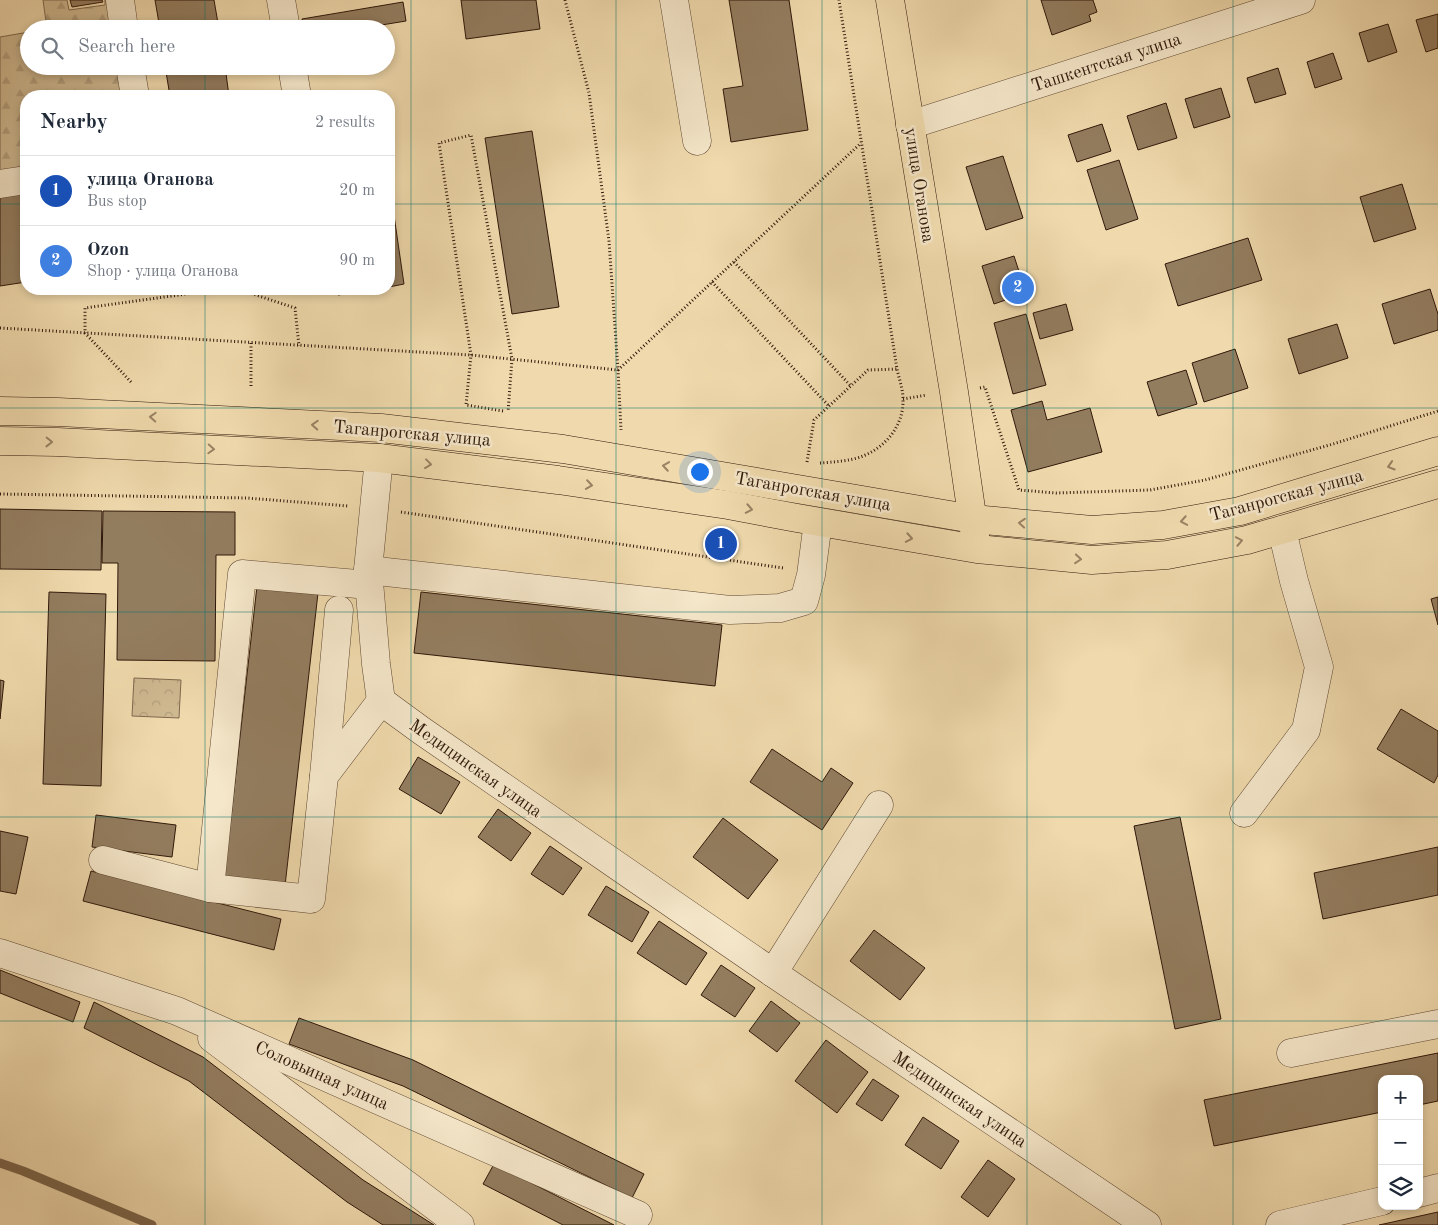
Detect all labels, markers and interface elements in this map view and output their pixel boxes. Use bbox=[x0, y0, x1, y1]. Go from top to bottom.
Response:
search box bbox=[20, 20, 395, 75]
street label: Ташкентская улица bbox=[1029, 30, 1184, 96]
icon: search bbox=[38, 34, 66, 62]
text: Search here bbox=[78, 38, 175, 57]
text: Nearby bbox=[40, 112, 108, 133]
text: 2 results bbox=[315, 115, 375, 131]
street label: улица Оганова bbox=[901, 126, 937, 244]
text: улица Оганова bbox=[87, 171, 214, 190]
text: 1 bbox=[51, 183, 61, 199]
text: 20 m bbox=[339, 183, 375, 199]
text: Bus stop bbox=[87, 194, 147, 210]
text: Ozon bbox=[87, 241, 129, 260]
text: 2 bbox=[51, 253, 61, 269]
text: 90 m bbox=[339, 253, 375, 269]
text: Shop · улица Оганова bbox=[87, 264, 239, 280]
pin: 2 bbox=[1002, 269, 1034, 307]
one-way arrow bbox=[149, 411, 157, 422]
street label: Таганрогская улица bbox=[332, 418, 492, 450]
one-way arrow bbox=[311, 419, 319, 430]
one-way arrow bbox=[45, 437, 53, 447]
one-way arrow bbox=[207, 444, 215, 455]
one-way arrow bbox=[424, 458, 432, 469]
your location bbox=[687, 459, 713, 485]
one-way arrow bbox=[1388, 460, 1396, 470]
one-way arrow bbox=[662, 462, 671, 472]
street label: Таганрогская улица bbox=[1208, 467, 1365, 525]
street label: Таганрогская улица bbox=[733, 469, 892, 515]
one-way arrow bbox=[584, 479, 593, 489]
one-way arrow bbox=[745, 503, 754, 514]
one-way arrow bbox=[1180, 516, 1188, 526]
one-way arrow bbox=[1018, 518, 1026, 529]
pin: 1 bbox=[705, 525, 737, 563]
one-way arrow bbox=[905, 532, 914, 542]
one-way arrow bbox=[1235, 537, 1244, 547]
one-way arrow bbox=[1074, 553, 1082, 564]
street label: Медицинская улица bbox=[406, 716, 545, 821]
street label: Соловьиная улица bbox=[252, 1038, 391, 1113]
street label: Медицинская улица bbox=[889, 1048, 1030, 1151]
map controls bbox=[1378, 1075, 1423, 1210]
button: + bbox=[1378, 1075, 1423, 1120]
button: − bbox=[1378, 1120, 1423, 1165]
button: layers bbox=[1378, 1165, 1423, 1210]

